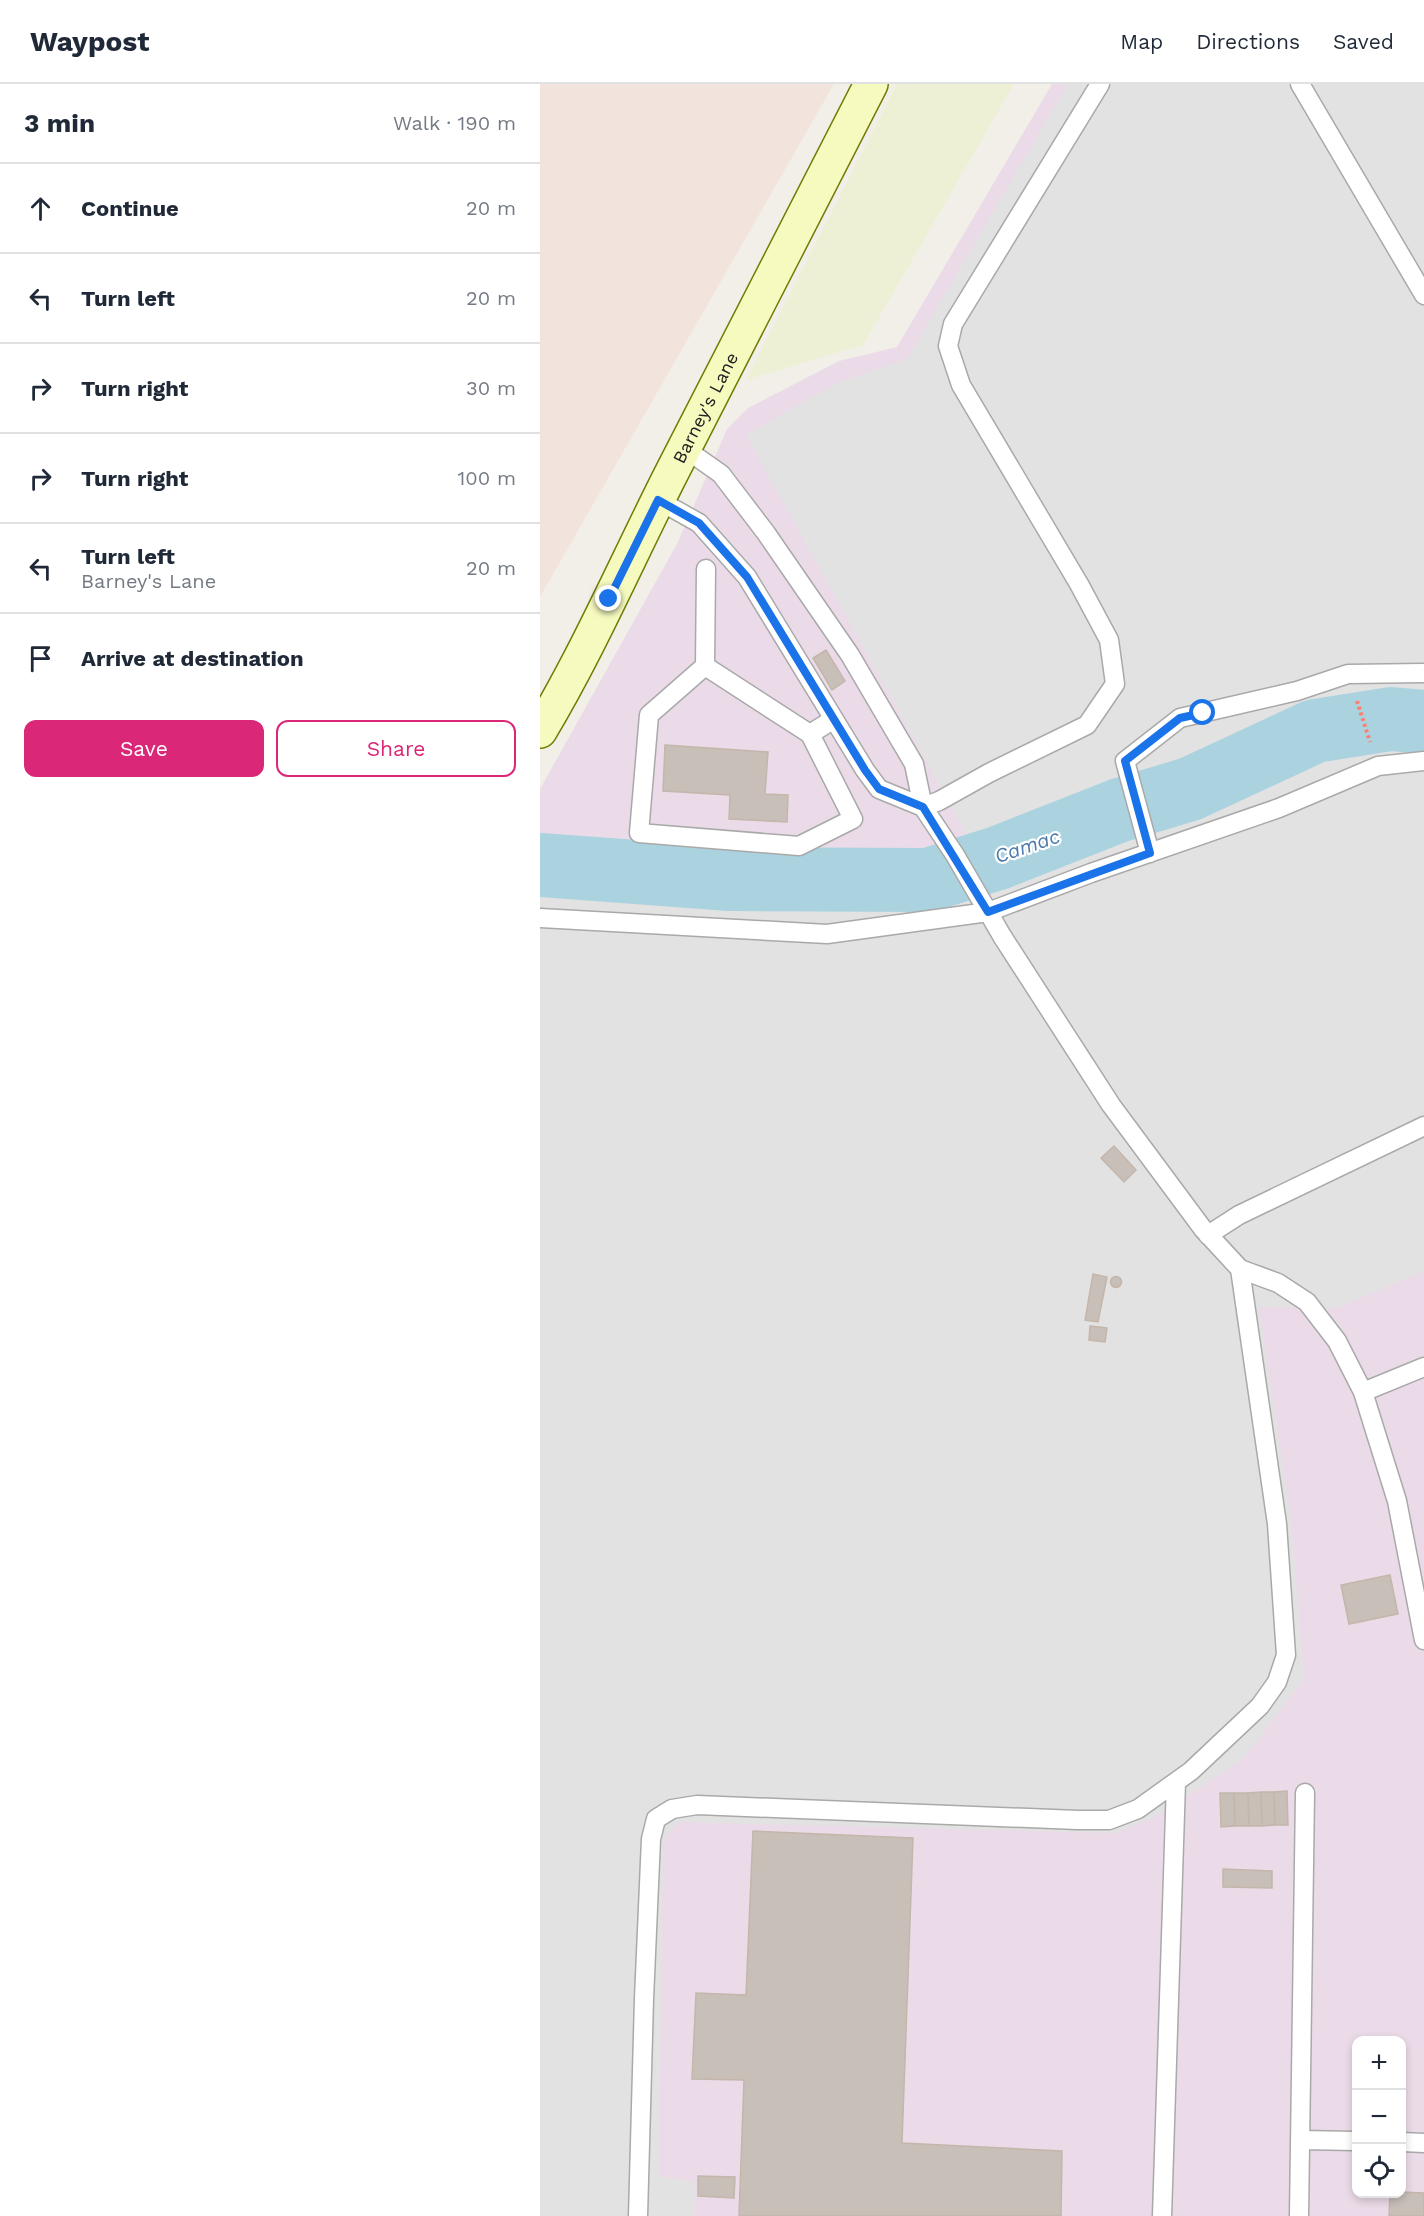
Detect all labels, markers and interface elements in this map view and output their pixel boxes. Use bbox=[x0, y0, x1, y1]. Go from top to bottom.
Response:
text: Waypost bbox=[30, 25, 149, 58]
text: Map bbox=[1120, 29, 1163, 54]
text: Directions bbox=[1196, 29, 1300, 54]
text: Saved bbox=[1333, 29, 1394, 54]
text: 3 min bbox=[24, 108, 95, 138]
text: Walk · 190 m bbox=[393, 111, 516, 135]
icon: ahead bbox=[24, 192, 57, 225]
text: Continue bbox=[81, 196, 179, 221]
text: 20 m bbox=[466, 196, 516, 220]
icon: left bbox=[24, 282, 57, 315]
text: Turn left bbox=[81, 286, 175, 311]
text: 20 m bbox=[466, 286, 516, 310]
street label: Barney's Lane bbox=[668, 349, 742, 467]
icon: right bbox=[24, 372, 57, 405]
text: Turn right bbox=[81, 376, 188, 401]
text: 30 m bbox=[466, 376, 516, 400]
icon: right bbox=[24, 462, 57, 495]
text: Turn right bbox=[81, 466, 188, 491]
text: 100 m bbox=[457, 466, 516, 490]
text: Turn left bbox=[81, 544, 175, 569]
icon: left bbox=[24, 552, 57, 585]
text: 20 m bbox=[466, 556, 516, 580]
text: Barney's Lane bbox=[81, 569, 216, 593]
route end bbox=[595, 585, 621, 611]
icon: arrive bbox=[24, 642, 57, 675]
text: Arrive at destination bbox=[81, 646, 304, 671]
route start bbox=[1189, 699, 1215, 725]
button: Save bbox=[24, 720, 264, 777]
button: Share bbox=[276, 720, 516, 777]
water label: Camac bbox=[991, 824, 1063, 868]
map controls bbox=[1352, 2036, 1406, 2198]
button: + bbox=[1352, 2036, 1406, 2090]
button: − bbox=[1352, 2090, 1406, 2144]
button: locate bbox=[1352, 2144, 1406, 2198]

